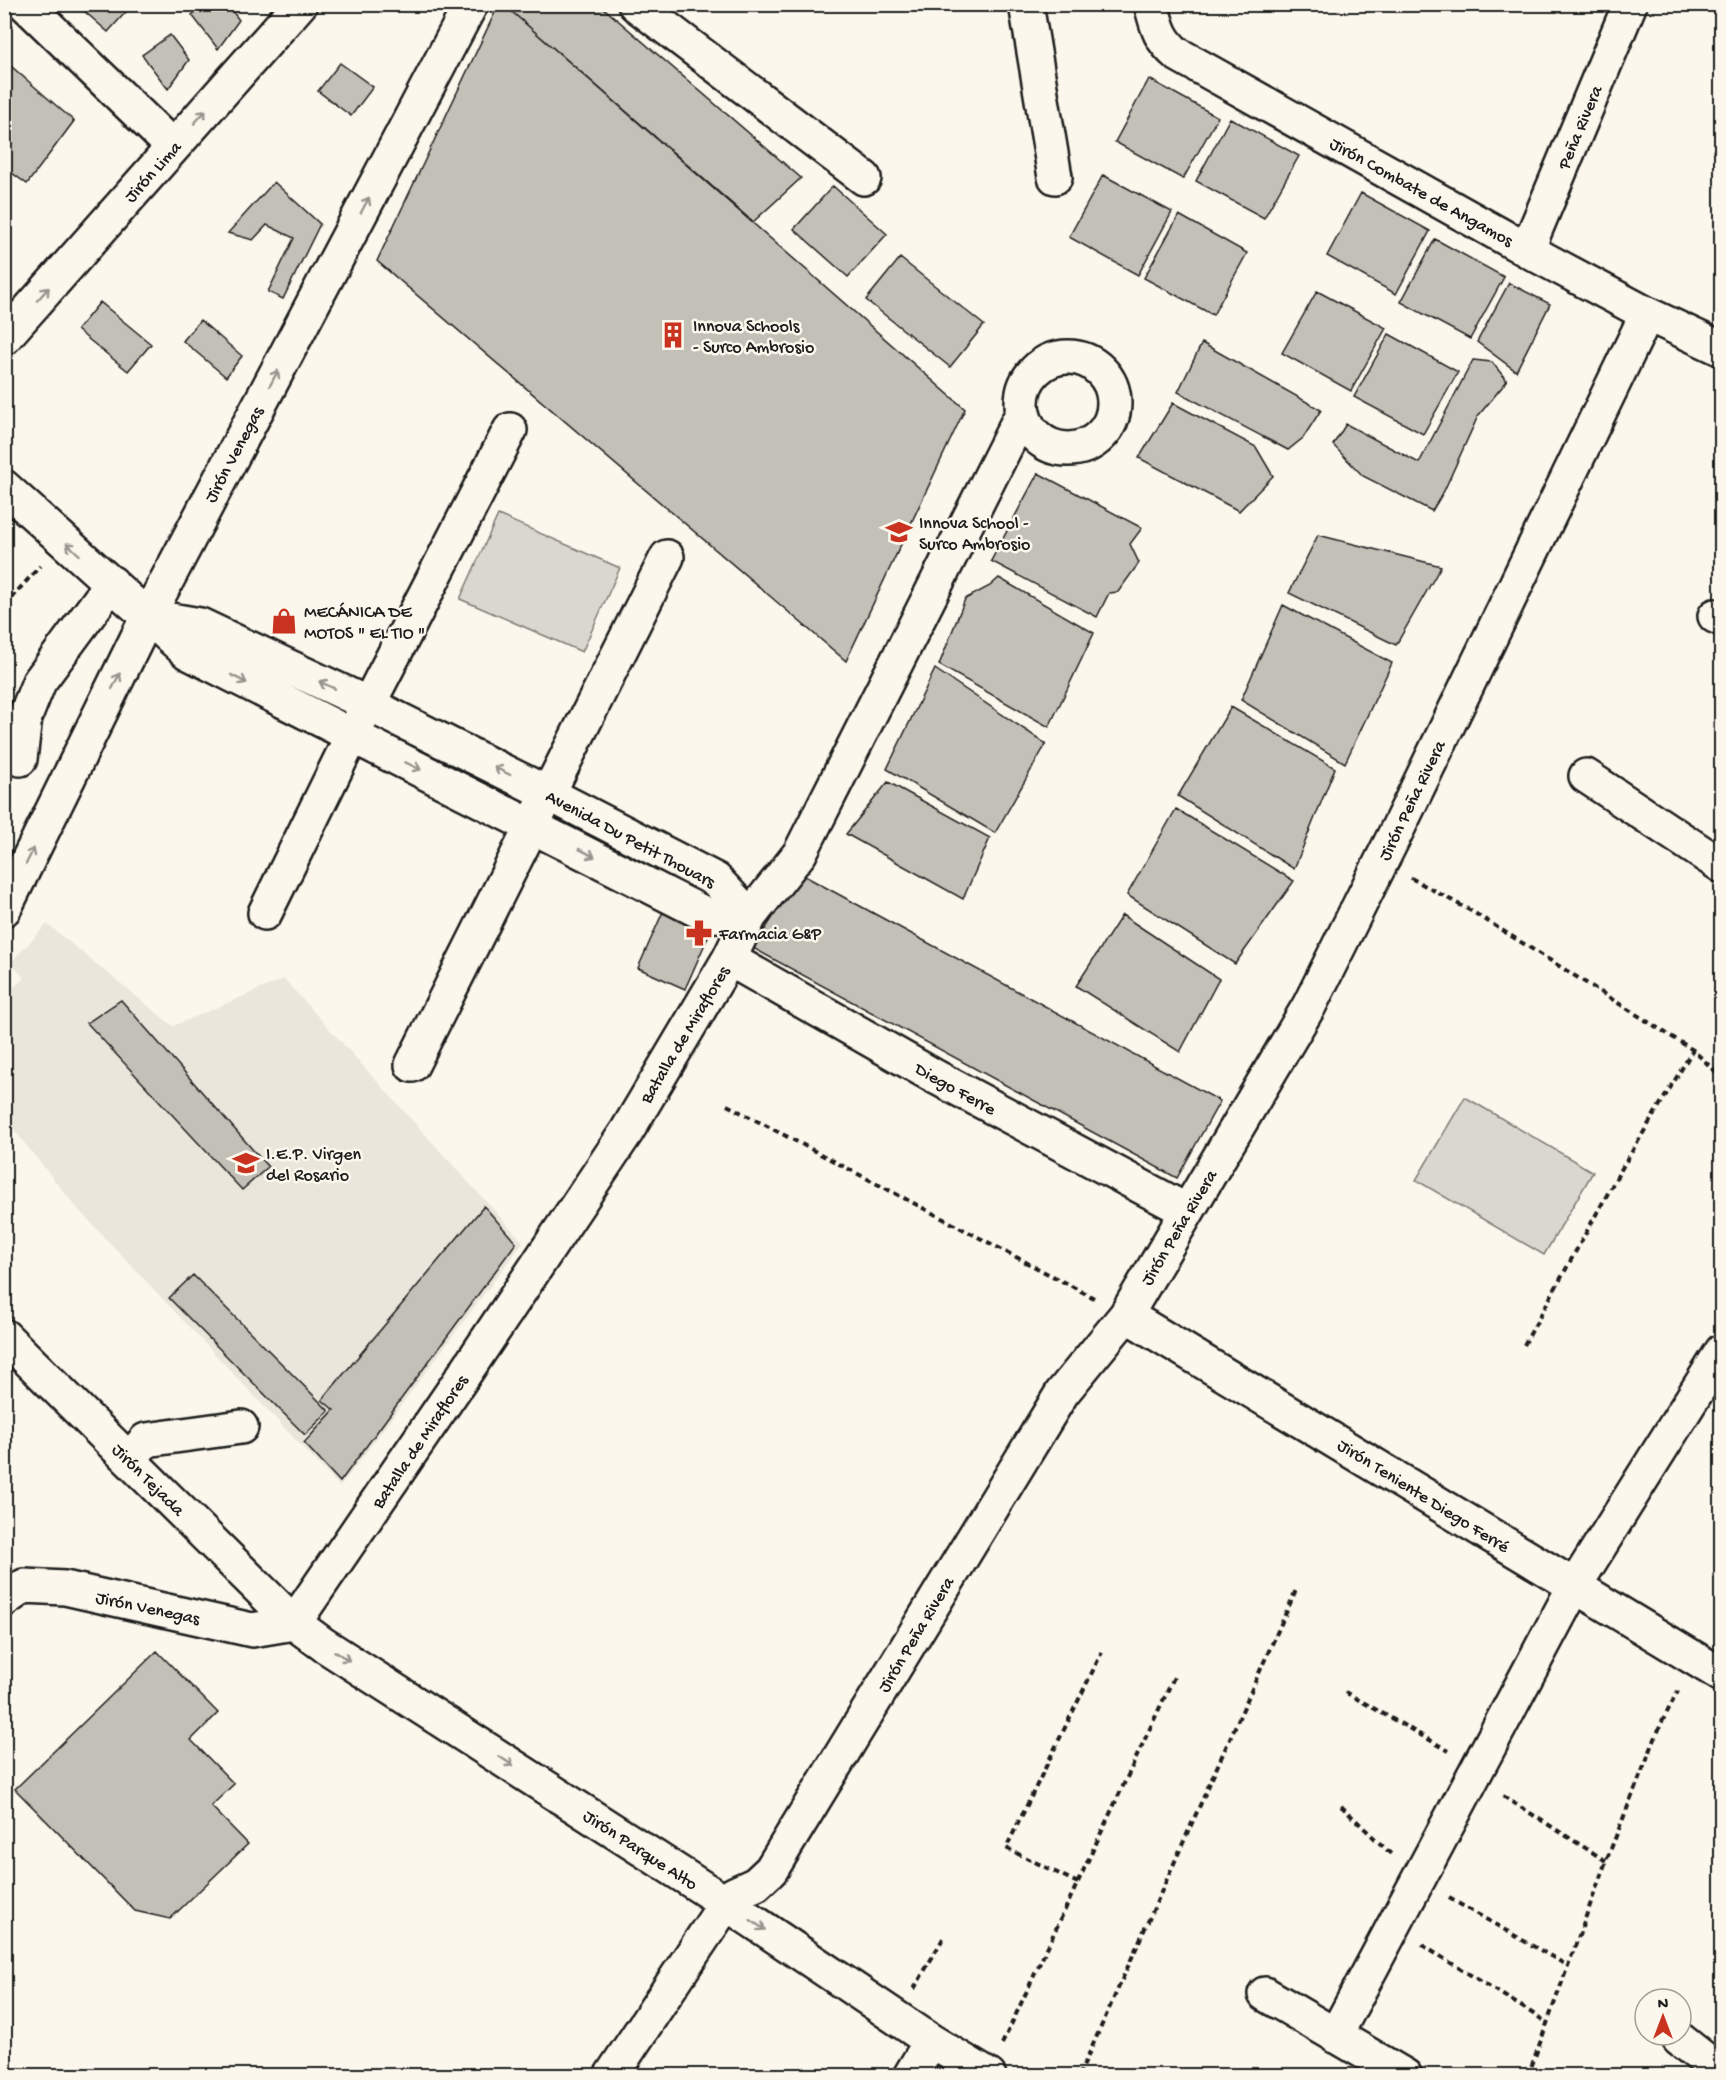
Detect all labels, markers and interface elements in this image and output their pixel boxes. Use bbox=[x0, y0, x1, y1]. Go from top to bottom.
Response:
street label: Peña Rivera bbox=[1554, 82, 1609, 174]
one-way arrow bbox=[193, 109, 207, 124]
street label: Jirón Combate de Angamos bbox=[1325, 134, 1517, 253]
street label: Jirón Lima bbox=[121, 137, 188, 208]
one-way arrow bbox=[360, 197, 371, 215]
one-way arrow bbox=[36, 287, 50, 302]
place label: Innova Schools - Surco Ambrosio bbox=[693, 317, 814, 359]
building icon: Innova Schools - Surco Ambrosio bbox=[658, 320, 688, 350]
one-way arrow bbox=[268, 370, 280, 387]
street label: Jirón Venegas bbox=[201, 402, 270, 507]
place label: Innova School - Surco Ambrosio bbox=[919, 514, 1030, 556]
school or university icon: Innova School - Surco Ambrosio bbox=[884, 517, 914, 547]
one-way arrow bbox=[66, 542, 81, 556]
place label: MECÁNICA DE MOTOS " EL TIO " bbox=[304, 602, 425, 645]
shop icon: MECÁNICA DE MOTOS " EL TIO " bbox=[269, 606, 299, 636]
one-way arrow bbox=[111, 673, 122, 691]
one-way arrow bbox=[229, 673, 247, 685]
one-way arrow bbox=[319, 678, 337, 690]
street label: Jirón Peña Rivera bbox=[1375, 737, 1452, 865]
one-way arrow bbox=[404, 760, 421, 772]
one-way arrow bbox=[494, 764, 512, 776]
street label: Avenida Du Petit Thouars bbox=[541, 787, 719, 894]
one-way arrow bbox=[25, 848, 37, 866]
one-way arrow bbox=[578, 848, 596, 860]
pharmacy icon: Farmacia G&P bbox=[684, 918, 714, 948]
place label: Farmacia G&P bbox=[718, 925, 822, 946]
street label: Batalla de Miraflores bbox=[636, 962, 736, 1109]
street label: Diego Ferre bbox=[910, 1059, 1000, 1121]
place label: I.E.P. Virgen del Rosario bbox=[266, 1145, 362, 1187]
school or university icon: I.E.P. Virgen del Rosario bbox=[231, 1148, 261, 1178]
street label: Jirón Peña Rivera bbox=[1137, 1166, 1223, 1290]
street label: Batalla de Miraflores bbox=[368, 1370, 474, 1514]
street label: Jirón Teniente Diego Ferré bbox=[1333, 1436, 1513, 1559]
street label: Jirón Tejada bbox=[107, 1440, 189, 1522]
street label: Jirón Peña Rivera bbox=[874, 1573, 960, 1697]
street label: Jirón Venegas bbox=[93, 1588, 203, 1631]
one-way arrow bbox=[333, 1651, 350, 1663]
one-way arrow bbox=[497, 1756, 514, 1768]
street label: Jirón Parque Alto bbox=[578, 1806, 701, 1896]
one-way arrow bbox=[749, 1919, 765, 1931]
north arrow bbox=[1633, 1987, 1693, 2047]
text: N bbox=[1658, 1996, 1669, 2015]

